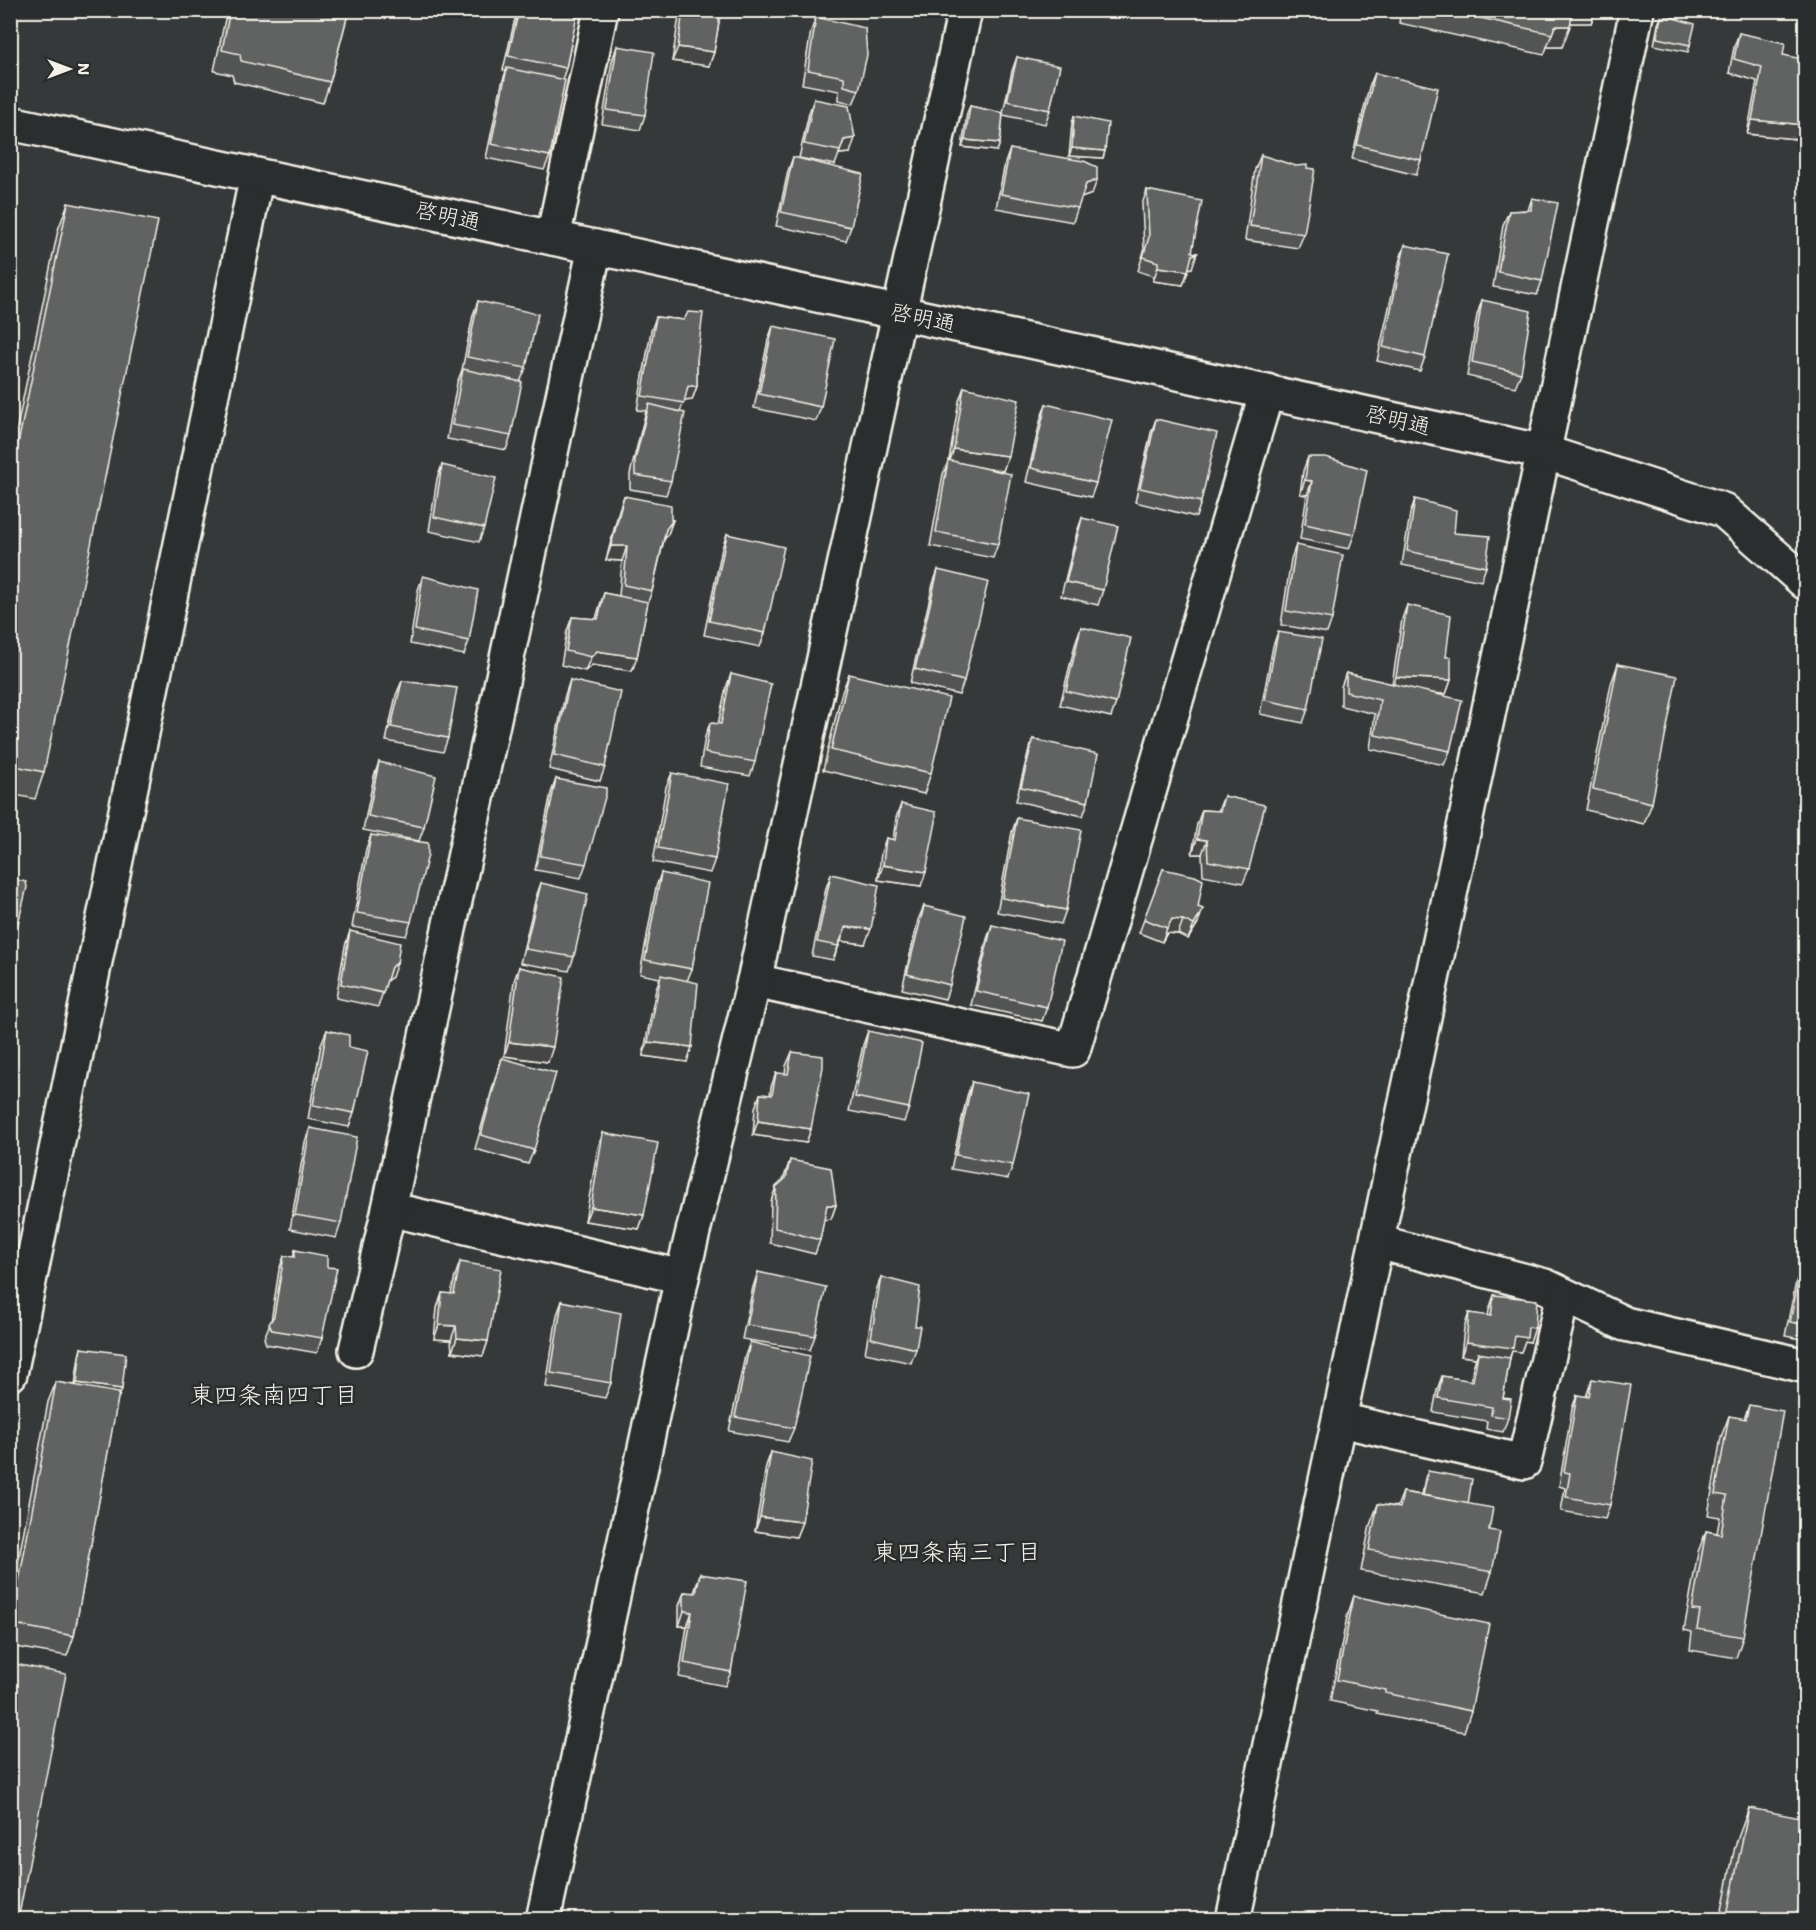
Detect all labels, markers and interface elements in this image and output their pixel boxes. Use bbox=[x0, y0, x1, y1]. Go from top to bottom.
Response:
north arrow bbox=[39, 39, 99, 99]
text: N bbox=[73, 63, 94, 75]
street label: 啓明通 bbox=[413, 195, 483, 237]
street label: 啓明通 bbox=[888, 297, 958, 339]
street label: 啓明通 bbox=[1363, 398, 1433, 442]
district label: 東四条南四丁目 bbox=[190, 1379, 358, 1411]
district label: 東四条南三丁目 bbox=[873, 1536, 1041, 1568]

